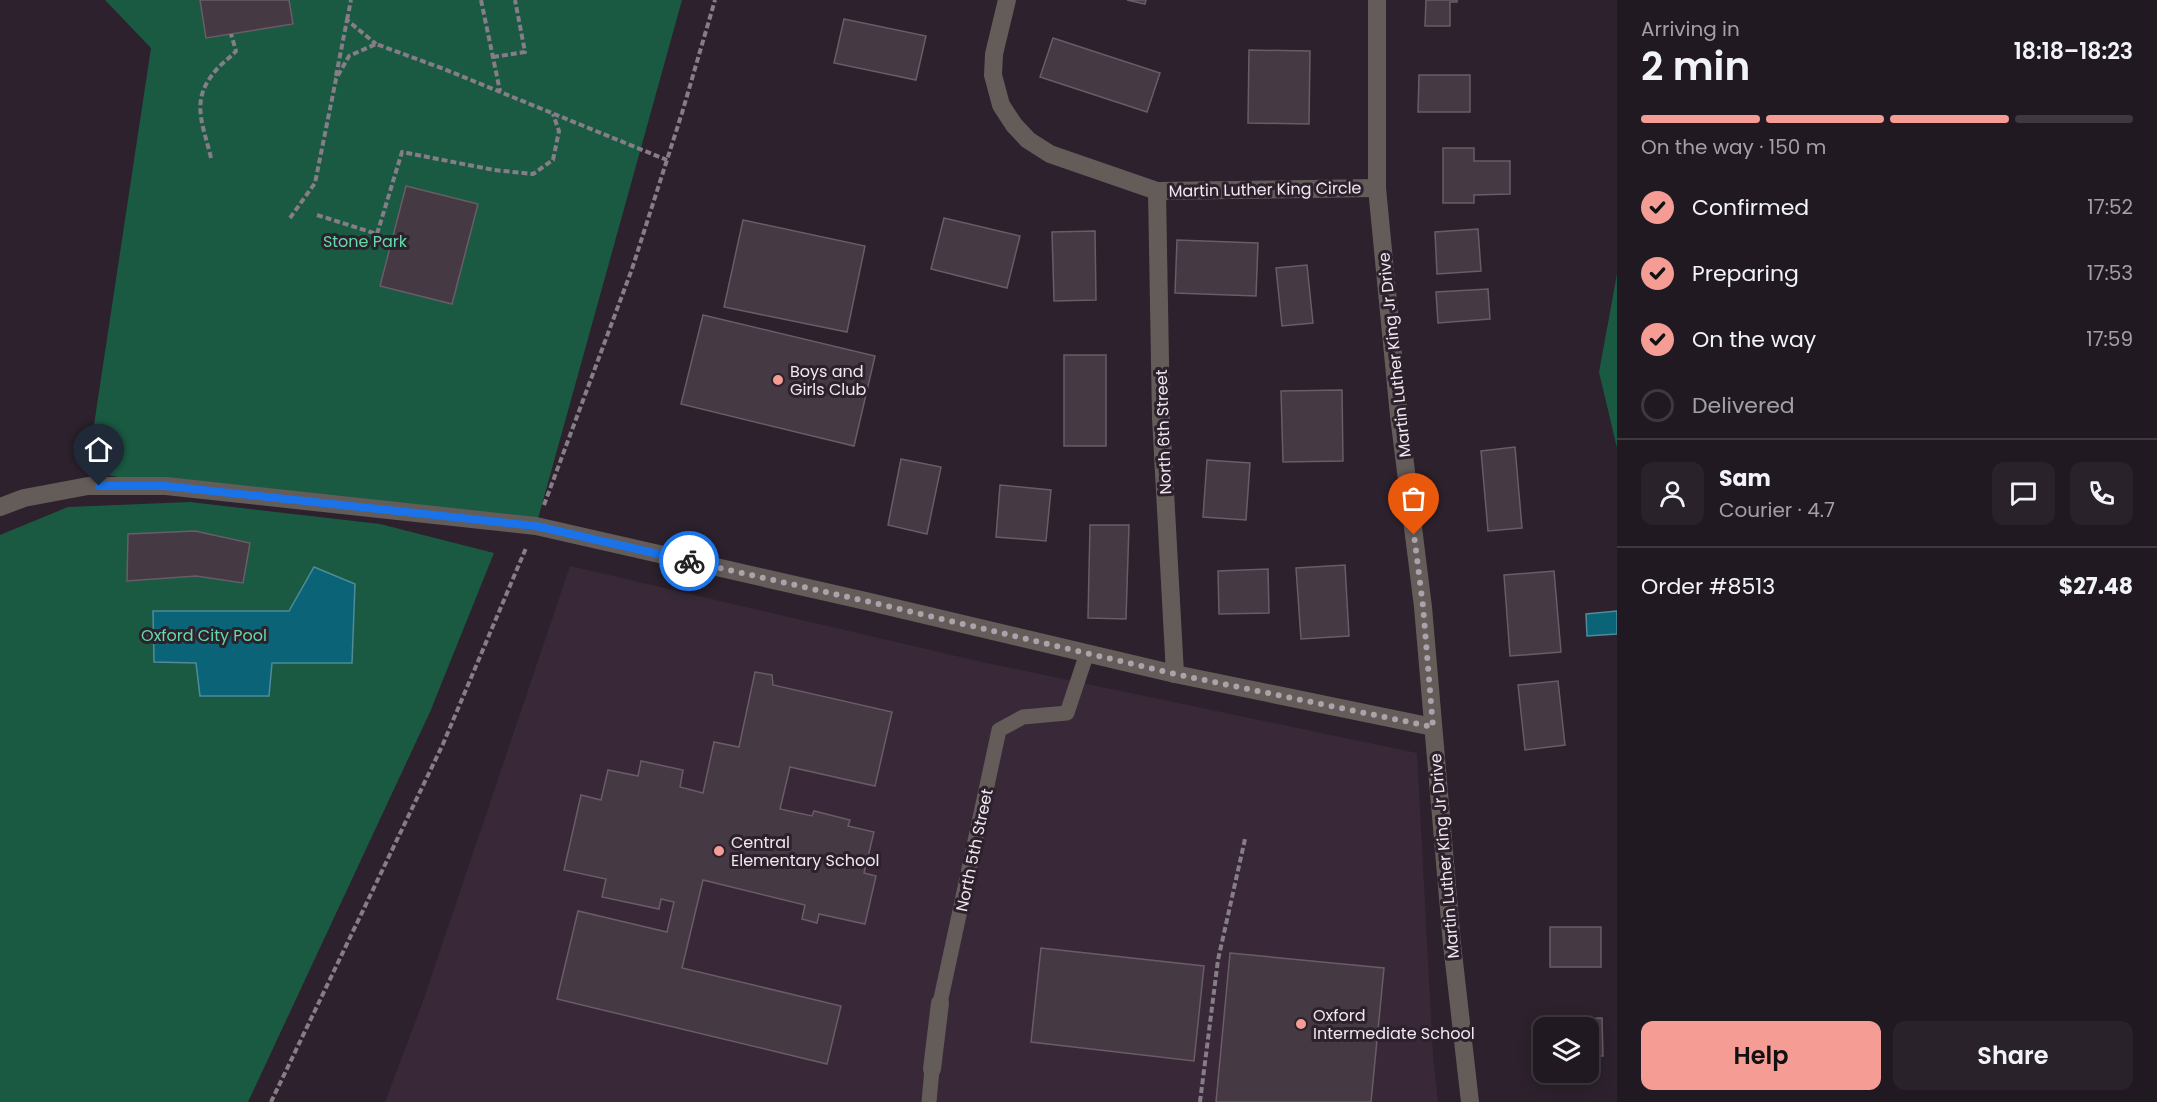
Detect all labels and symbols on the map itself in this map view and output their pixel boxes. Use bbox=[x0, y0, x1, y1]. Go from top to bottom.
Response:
street label: Martin Luther King Circle bbox=[1168, 176, 1362, 203]
park label: Stone Park bbox=[323, 230, 408, 253]
street label: Martin Luther King Jr Drive bbox=[1372, 251, 1417, 459]
place label: Boys and Girls Club bbox=[790, 360, 866, 401]
street label: North 6th Street bbox=[1150, 369, 1177, 495]
marker: Boys and Girls Club bbox=[771, 373, 785, 387]
pin bbox=[73, 424, 124, 486]
pin bbox=[1388, 473, 1439, 535]
courier bbox=[659, 531, 719, 591]
park label: Oxford City Pool bbox=[141, 624, 267, 647]
street label: Martin Luther King Jr Drive bbox=[1424, 752, 1465, 960]
street label: North 5th Street bbox=[950, 786, 999, 914]
place label: Central Elementary School bbox=[731, 831, 879, 872]
marker: Central Elementary School bbox=[712, 844, 726, 858]
place label: Oxford Intermediate School bbox=[1313, 1004, 1475, 1045]
marker: Oxford Intermediate School bbox=[1294, 1017, 1308, 1031]

